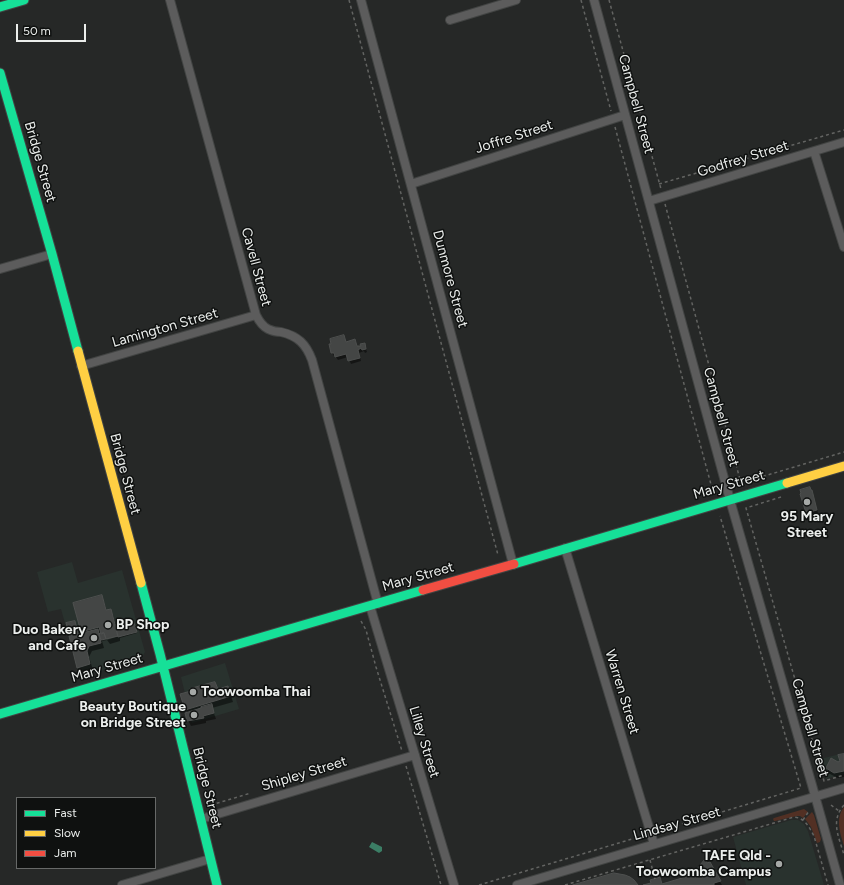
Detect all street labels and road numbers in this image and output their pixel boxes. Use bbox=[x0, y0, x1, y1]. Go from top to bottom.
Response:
street label: Campbell Street bbox=[615, 53, 657, 155]
street label: Joffre Street bbox=[473, 117, 555, 157]
street label: Bridge Street bbox=[20, 120, 60, 204]
street label: Godfrey Street bbox=[695, 137, 791, 181]
street label: Cavell Street bbox=[237, 226, 275, 308]
street label: Dunmore Street bbox=[429, 228, 471, 330]
street label: Lamington Street bbox=[110, 305, 220, 351]
street label: Campbell Street bbox=[700, 366, 742, 468]
street label: Bridge Street bbox=[106, 432, 144, 516]
street label: Mary Street bbox=[691, 467, 767, 503]
street label: Mary Street bbox=[380, 559, 456, 595]
street label: Warren Street bbox=[601, 648, 643, 736]
street label: Mary Street bbox=[69, 650, 145, 686]
street label: Campbell Street bbox=[788, 677, 832, 779]
street label: Lilley Street bbox=[405, 704, 443, 780]
street label: Bridge Street bbox=[189, 746, 225, 830]
street label: Shipley Street bbox=[259, 753, 349, 795]
street label: Lindsay Street bbox=[631, 804, 723, 844]

